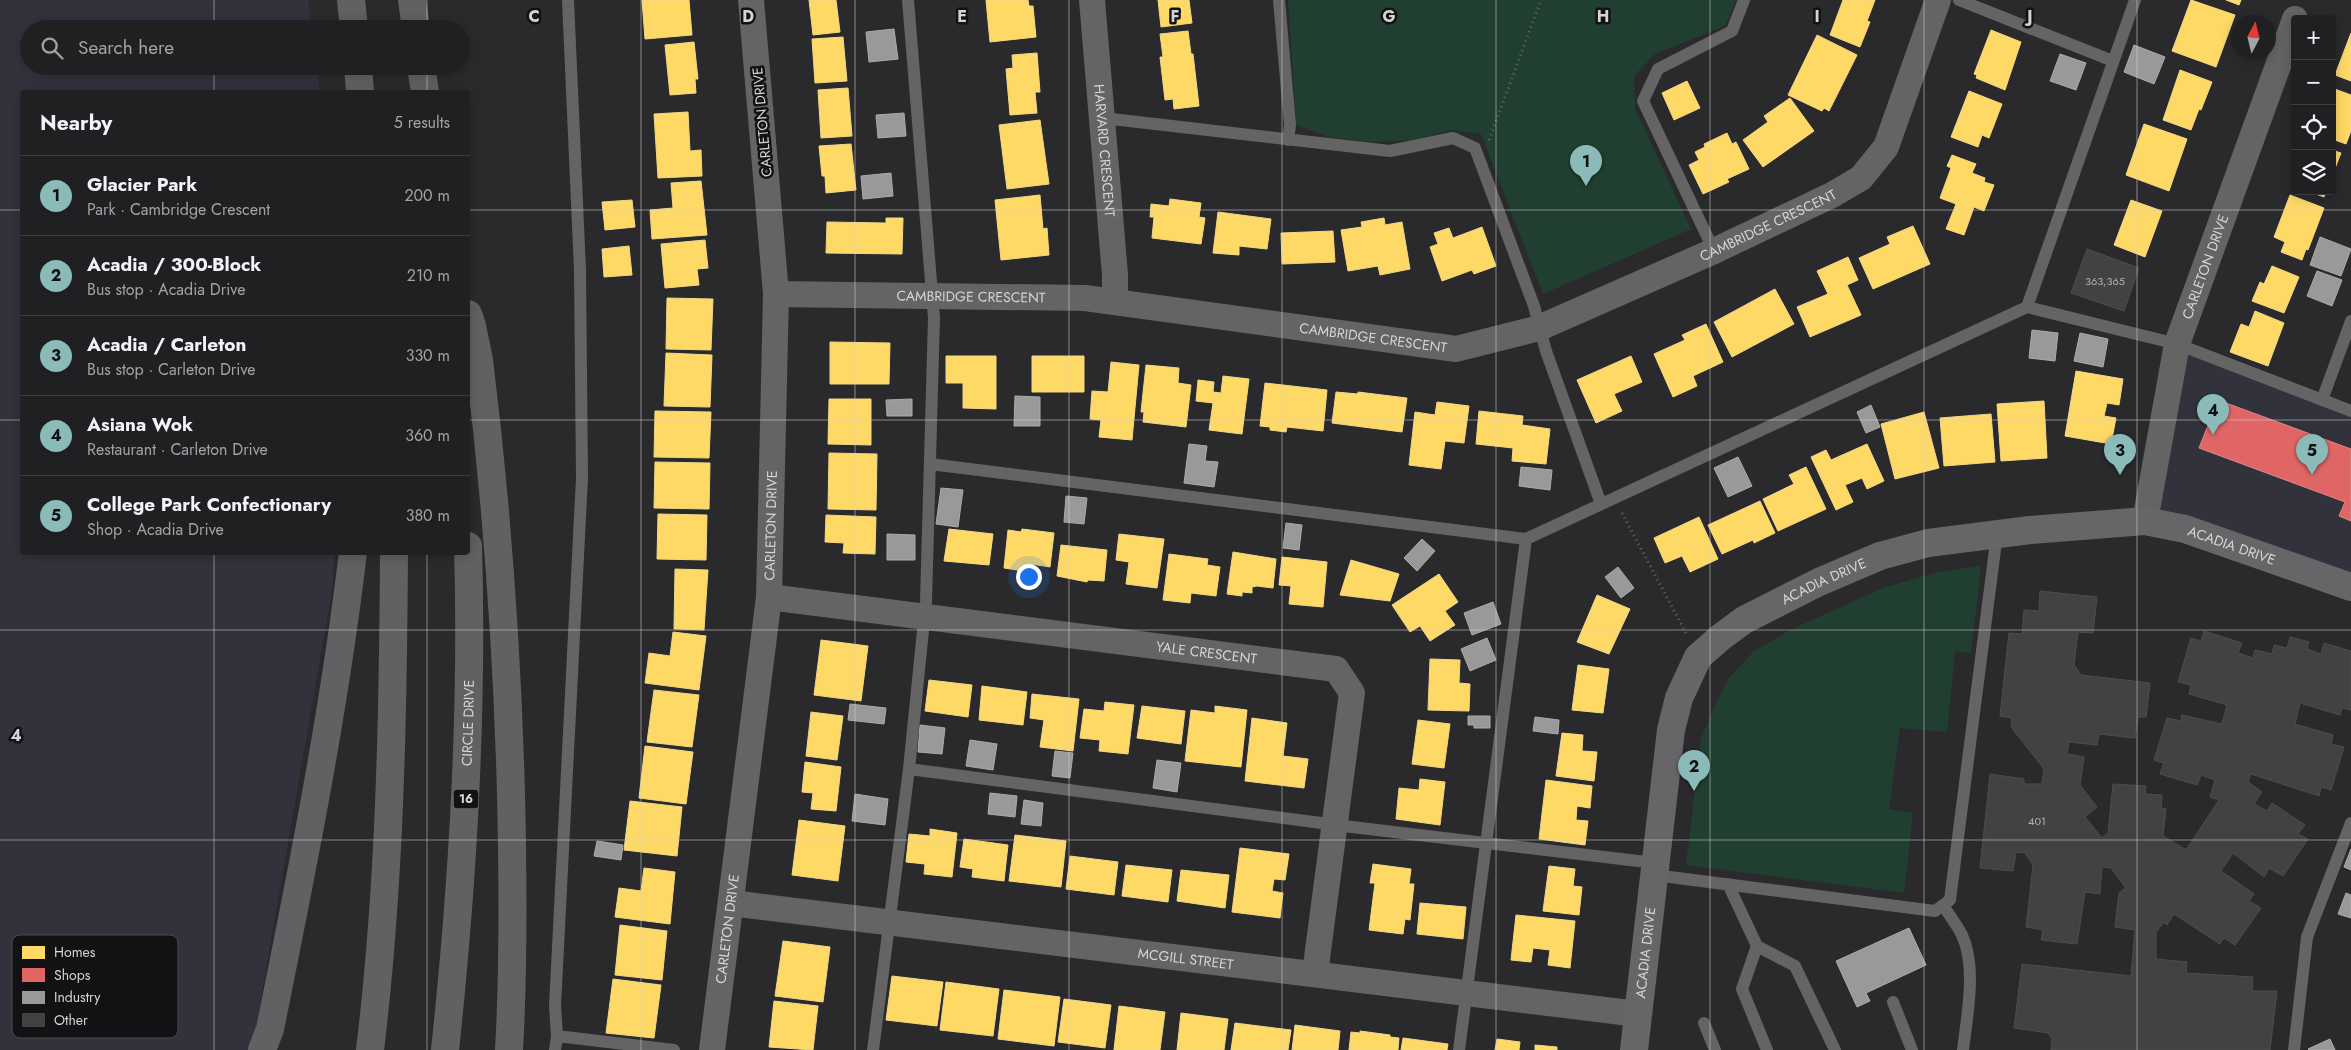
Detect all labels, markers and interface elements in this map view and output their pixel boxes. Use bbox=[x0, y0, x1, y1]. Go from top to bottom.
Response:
text: C bbox=[528, 5, 540, 28]
text: D bbox=[742, 5, 754, 28]
text: E bbox=[957, 5, 967, 28]
text: F bbox=[1171, 5, 1179, 28]
text: G bbox=[1382, 5, 1396, 28]
text: H bbox=[1597, 5, 1609, 28]
text: I bbox=[1814, 5, 1820, 28]
text: J bbox=[2024, 5, 2033, 28]
north arrow bbox=[2231, 15, 2276, 60]
map controls bbox=[2291, 15, 2336, 195]
button: + bbox=[2291, 15, 2336, 60]
search box bbox=[20, 20, 470, 75]
icon: search bbox=[38, 34, 66, 62]
text: Search here bbox=[78, 34, 174, 61]
button: − bbox=[2291, 60, 2336, 105]
street label: CARLETON DRIVE bbox=[747, 66, 777, 178]
street label: HARVARD CRESCENT bbox=[1089, 83, 1120, 218]
button: locate bbox=[2291, 105, 2336, 150]
text: Nearby bbox=[40, 108, 112, 138]
text: 5 results bbox=[394, 111, 450, 134]
pin: 1 bbox=[1570, 145, 1602, 186]
button: layers bbox=[2291, 150, 2336, 195]
text: Glacier Park bbox=[87, 171, 197, 198]
text: 1 bbox=[52, 184, 60, 207]
text: 200 m bbox=[404, 184, 450, 207]
street label: CAMBRIDGE CRESCENT bbox=[1696, 184, 1840, 266]
text: Park · Cambridge Crescent bbox=[87, 198, 270, 221]
street label: CARLETON DRIVE bbox=[2177, 212, 2233, 322]
text: Acadia / 300-Block bbox=[87, 251, 261, 278]
text: 2 bbox=[51, 264, 61, 287]
text: 210 m bbox=[407, 264, 450, 287]
house number: 363,365 bbox=[2085, 273, 2125, 289]
text: Bus stop · Acadia Drive bbox=[87, 278, 245, 301]
street label: CAMBRIDGE CRESCENT bbox=[896, 286, 1046, 307]
street label: CAMBRIDGE CRESCENT bbox=[1298, 318, 1449, 358]
text: Acadia / Carleton bbox=[87, 331, 246, 358]
text: 3 bbox=[51, 344, 61, 367]
text: 330 m bbox=[406, 344, 450, 367]
text: Bus stop · Carleton Drive bbox=[87, 358, 256, 381]
pin: 4 bbox=[2197, 394, 2229, 435]
text: Asiana Wok bbox=[87, 411, 193, 438]
text: 4 bbox=[50, 424, 62, 447]
text: 360 m bbox=[405, 424, 450, 447]
pin: 3 bbox=[2104, 434, 2136, 475]
pin: 5 bbox=[2296, 434, 2328, 475]
text: Restaurant · Carleton Drive bbox=[87, 438, 268, 461]
street label: CARLETON DRIVE bbox=[759, 470, 782, 581]
text: College Park Confectionary bbox=[87, 491, 331, 518]
text: 5 bbox=[51, 504, 61, 527]
text: 380 m bbox=[406, 504, 450, 527]
text: Shop · Acadia Drive bbox=[87, 518, 224, 541]
street label: ACADIA DRIVE bbox=[2185, 521, 2278, 570]
street label: ACADIA DRIVE bbox=[1778, 553, 1869, 610]
your location bbox=[1016, 564, 1042, 590]
street label: YALE CRESCENT bbox=[1155, 636, 1259, 669]
street label: CIRCLE DRIVE bbox=[457, 680, 479, 766]
text: 4 bbox=[10, 724, 22, 747]
pin: 2 bbox=[1678, 750, 1710, 791]
road number: 16 bbox=[454, 790, 478, 809]
house number: 401 bbox=[2028, 813, 2046, 829]
street label: CARLETON DRIVE bbox=[710, 873, 744, 985]
street label: ACADIA DRIVE bbox=[1630, 906, 1660, 999]
legend bbox=[12, 935, 178, 1038]
text: Homes bbox=[54, 942, 96, 962]
street label: MCGILL STREET bbox=[1137, 943, 1235, 974]
text: Shops bbox=[54, 965, 91, 985]
text: Industry bbox=[54, 987, 101, 1007]
text: Other bbox=[54, 1010, 88, 1030]

